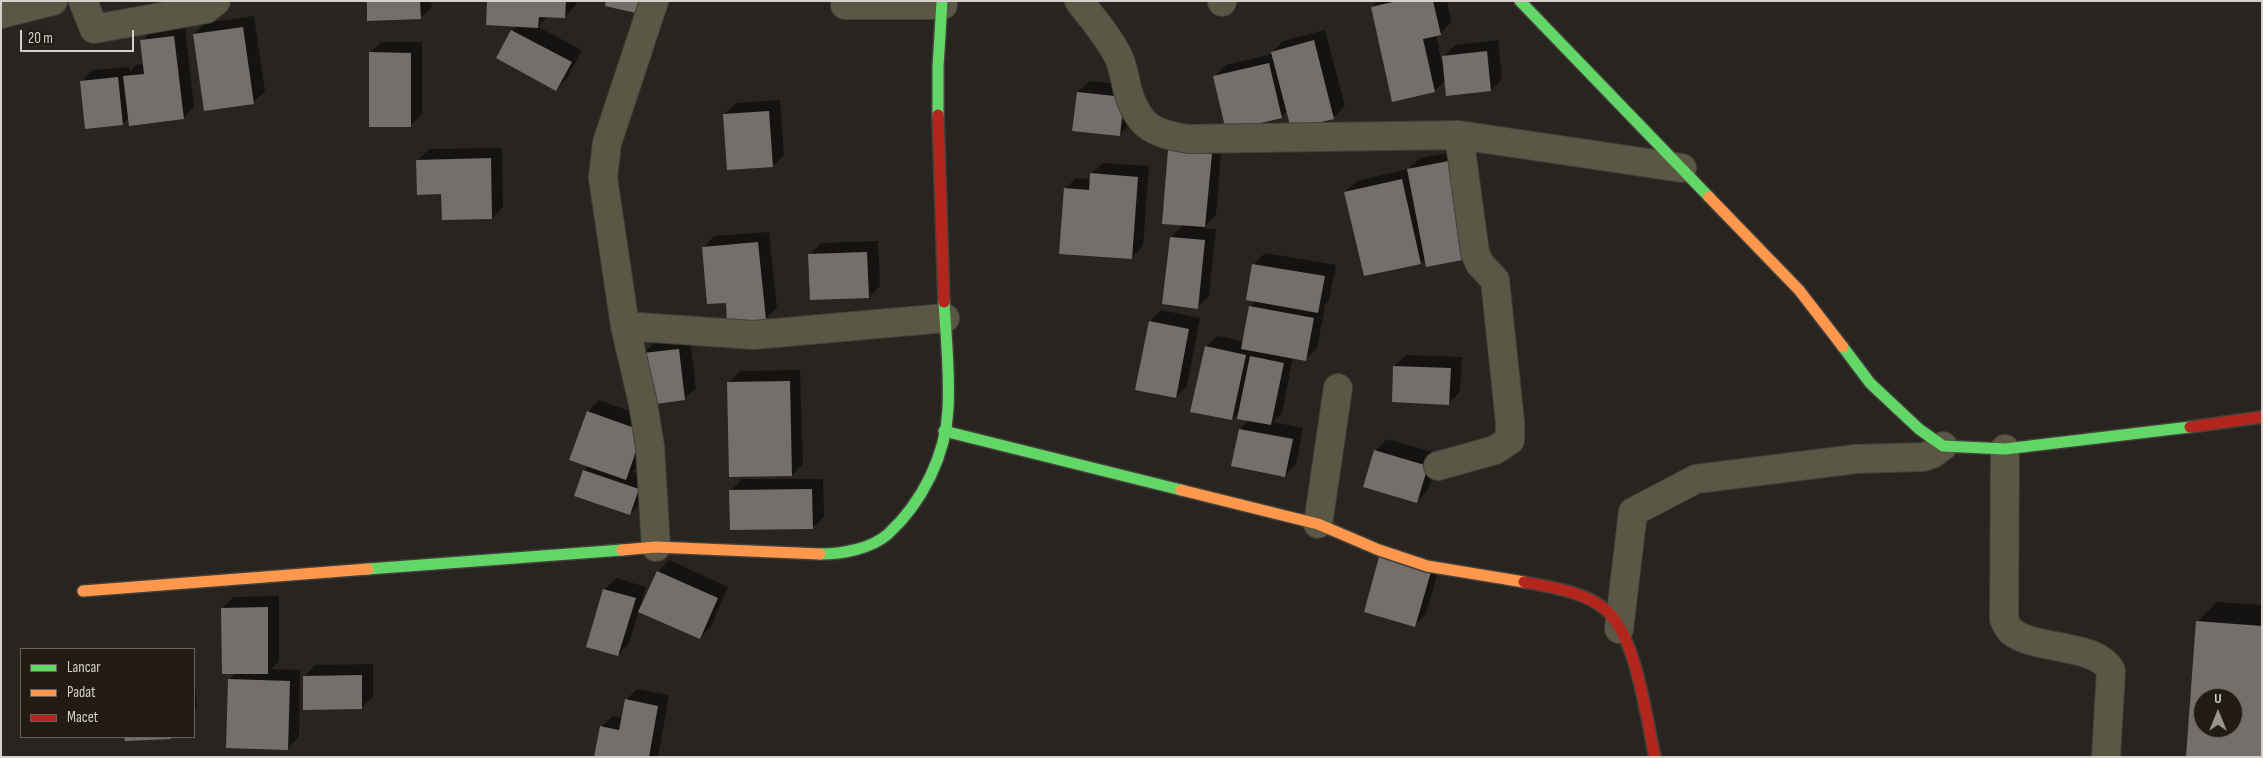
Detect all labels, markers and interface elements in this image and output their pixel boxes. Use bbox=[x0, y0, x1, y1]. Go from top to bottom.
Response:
scale bar bbox=[22, 20, 136, 52]
text: 20 m bbox=[28, 29, 53, 48]
legend bbox=[20, 648, 195, 738]
text: Lancar bbox=[67, 658, 101, 677]
text: Padat bbox=[67, 683, 96, 702]
north arrow bbox=[2193, 688, 2243, 738]
text: U bbox=[2214, 690, 2222, 707]
text: Macet bbox=[67, 708, 98, 727]

